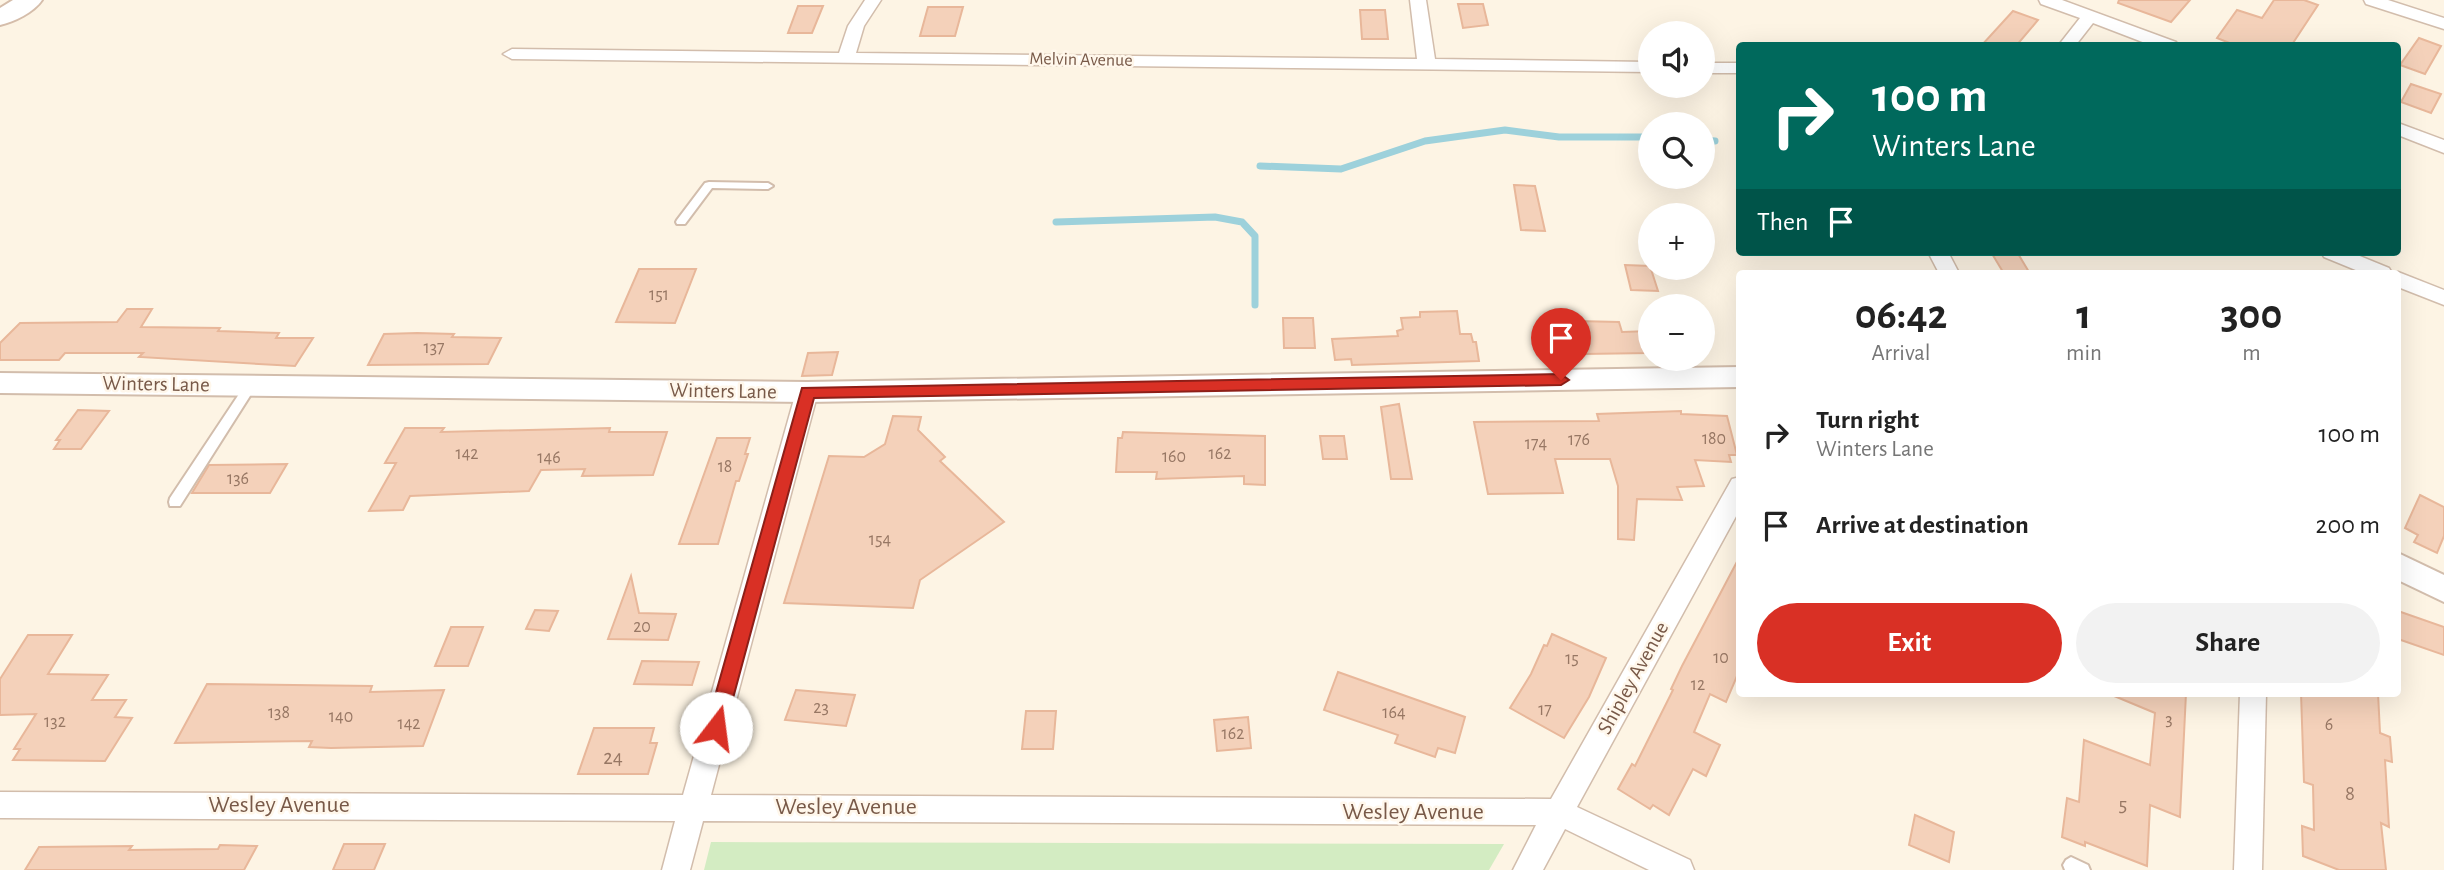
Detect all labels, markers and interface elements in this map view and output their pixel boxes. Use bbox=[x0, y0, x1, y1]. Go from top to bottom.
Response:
map controls bbox=[1638, 21, 1715, 371]
button: sound bbox=[1638, 21, 1715, 98]
street label: Melvin Avenue bbox=[1029, 50, 1133, 70]
icon: right bbox=[1757, 70, 1848, 161]
text: 100 m bbox=[1872, 72, 1988, 121]
button: search bbox=[1638, 112, 1715, 189]
text: Winters Lane bbox=[1872, 130, 2036, 162]
button: + bbox=[1638, 203, 1715, 280]
icon: arrive bbox=[1822, 203, 1860, 241]
text: Then bbox=[1757, 209, 1808, 235]
house number: 151 bbox=[649, 286, 669, 304]
button: − bbox=[1638, 294, 1715, 371]
text: 06:42 bbox=[1855, 294, 1947, 336]
text: 1 bbox=[2076, 294, 2091, 336]
text: 300 bbox=[2220, 294, 2282, 336]
pin bbox=[1531, 308, 1591, 380]
icon: arrive bbox=[1542, 319, 1580, 357]
house number: 137 bbox=[423, 339, 445, 357]
text: Arrival bbox=[1871, 342, 1931, 365]
text: min bbox=[2066, 342, 2102, 365]
text: m bbox=[2242, 342, 2261, 365]
street label: Winters Lane bbox=[102, 373, 210, 395]
street label: Winters Lane bbox=[669, 380, 777, 402]
text: Turn right bbox=[1816, 407, 1919, 433]
icon: right bbox=[1757, 416, 1795, 454]
text: 100 m bbox=[2319, 421, 2380, 447]
house number: 180 bbox=[1702, 430, 1726, 448]
house number: 176 bbox=[1568, 431, 1590, 449]
house number: 174 bbox=[1525, 435, 1548, 453]
text: Winters Lane bbox=[1816, 438, 1934, 461]
house number: 142 bbox=[455, 445, 479, 463]
house number: 162 bbox=[1209, 445, 1231, 463]
house number: 160 bbox=[1162, 448, 1186, 466]
house number: 146 bbox=[537, 449, 561, 467]
house number: 18 bbox=[718, 458, 732, 476]
house number: 136 bbox=[227, 470, 249, 488]
icon: arrive bbox=[1757, 507, 1795, 545]
text: Arrive at destination bbox=[1816, 512, 2029, 538]
text: 200 m bbox=[2316, 512, 2380, 538]
house number: 154 bbox=[869, 531, 892, 549]
button: Exit bbox=[1757, 603, 2062, 683]
button: Share bbox=[2076, 603, 2380, 683]
house number: 20 bbox=[633, 618, 651, 636]
street label: Shipley Avenue bbox=[1594, 618, 1672, 738]
house number: 10 bbox=[1713, 649, 1729, 667]
house number: 15 bbox=[1565, 650, 1579, 668]
house number: 12 bbox=[1691, 676, 1705, 694]
position arrow bbox=[679, 691, 753, 765]
house number: 23 bbox=[813, 699, 829, 717]
house number: 17 bbox=[1538, 701, 1552, 719]
house number: 138 bbox=[268, 704, 290, 722]
house number: 164 bbox=[1382, 704, 1406, 722]
house number: 140 bbox=[329, 708, 353, 726]
house number: 3 bbox=[2165, 711, 2173, 729]
house number: 132 bbox=[44, 713, 66, 731]
house number: 142 bbox=[397, 715, 421, 733]
house number: 6 bbox=[2325, 716, 2333, 734]
house number: 162 bbox=[1222, 725, 1244, 743]
house number: 24 bbox=[603, 747, 623, 768]
house number: 8 bbox=[2345, 783, 2355, 804]
street label: Wesley Avenue bbox=[208, 793, 350, 817]
house number: 5 bbox=[2119, 794, 2127, 815]
street label: Wesley Avenue bbox=[775, 795, 917, 819]
street label: Wesley Avenue bbox=[1342, 800, 1484, 824]

